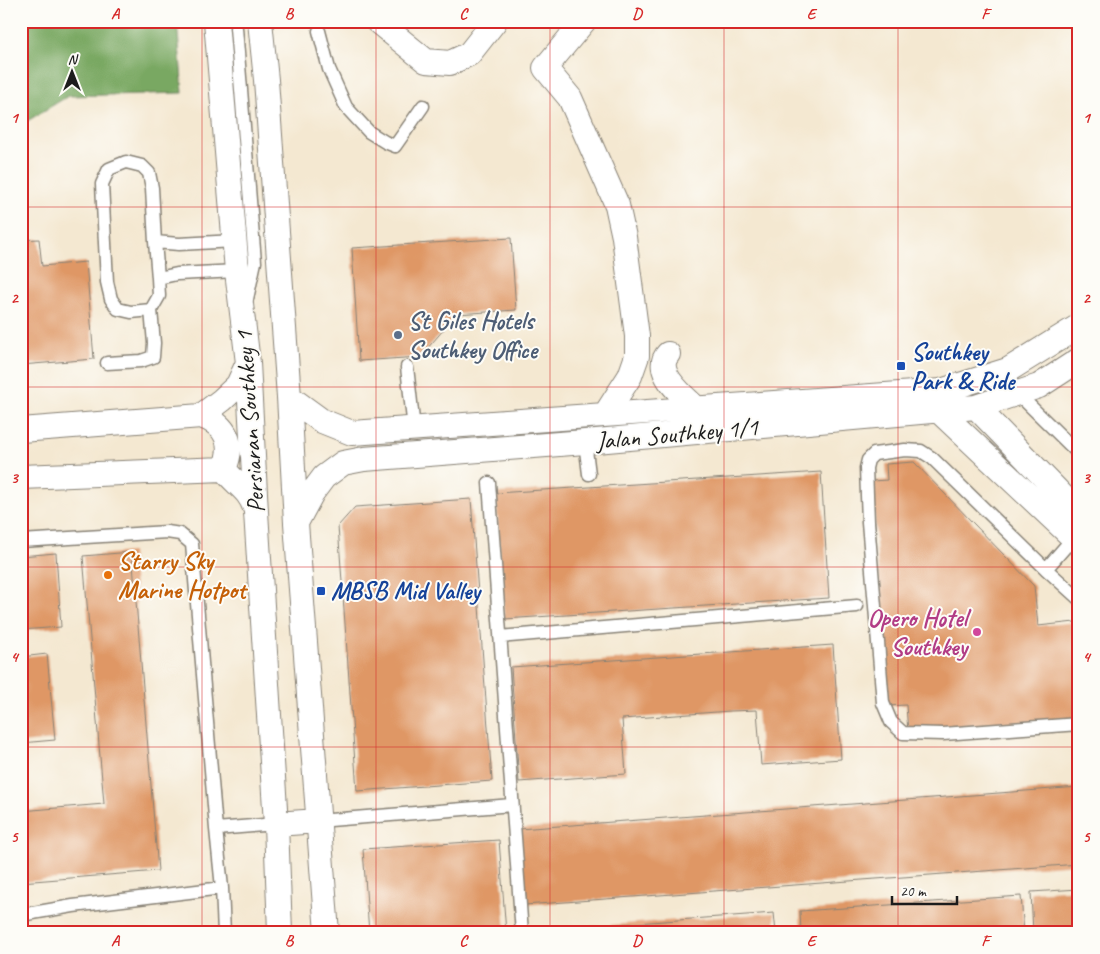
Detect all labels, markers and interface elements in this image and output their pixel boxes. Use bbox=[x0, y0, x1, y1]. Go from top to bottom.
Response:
text: A bbox=[111, 4, 121, 24]
text: B bbox=[285, 4, 295, 24]
text: C bbox=[459, 4, 469, 24]
text: D bbox=[632, 4, 643, 24]
text: E bbox=[807, 4, 818, 24]
text: F bbox=[981, 4, 992, 24]
north arrow bbox=[48, 48, 98, 98]
text: N bbox=[68, 51, 79, 68]
text: 1 bbox=[10, 108, 19, 128]
text: 1 bbox=[1082, 108, 1091, 128]
text: 2 bbox=[10, 288, 19, 308]
text: 2 bbox=[1082, 288, 1091, 308]
place label: St Giles Hotels Southkey Office bbox=[408, 305, 540, 366]
street label: Persiaran Southkey 1 bbox=[228, 328, 272, 514]
marker: St Giles Hotels Southkey Office bbox=[392, 329, 404, 341]
place label: Southkey Park & Ride bbox=[911, 336, 1016, 397]
marker: Southkey Park & Ride bbox=[895, 360, 907, 372]
street label: Jalan Southkey 1/1 bbox=[594, 411, 761, 457]
text: 3 bbox=[10, 468, 19, 488]
text: 3 bbox=[1082, 468, 1091, 488]
place label: Starry Sky Marine Hotpot bbox=[118, 545, 248, 606]
marker: Starry Sky Marine Hotpot bbox=[102, 569, 114, 581]
place label: MBSB Mid Valley bbox=[331, 575, 482, 607]
marker: MBSB Mid Valley bbox=[315, 585, 327, 597]
place label: Opero Hotel Southkey bbox=[867, 602, 972, 663]
marker: Opero Hotel Southkey bbox=[971, 626, 983, 638]
text: 4 bbox=[10, 647, 19, 667]
text: 4 bbox=[1082, 647, 1091, 667]
text: 5 bbox=[11, 827, 20, 847]
text: 5 bbox=[1083, 827, 1092, 847]
scale bar bbox=[892, 874, 958, 906]
text: 20 m bbox=[900, 882, 927, 901]
text: A bbox=[111, 931, 121, 951]
text: B bbox=[285, 931, 295, 951]
text: C bbox=[459, 931, 469, 951]
text: D bbox=[632, 931, 643, 951]
text: E bbox=[807, 931, 818, 951]
text: F bbox=[981, 931, 992, 951]

